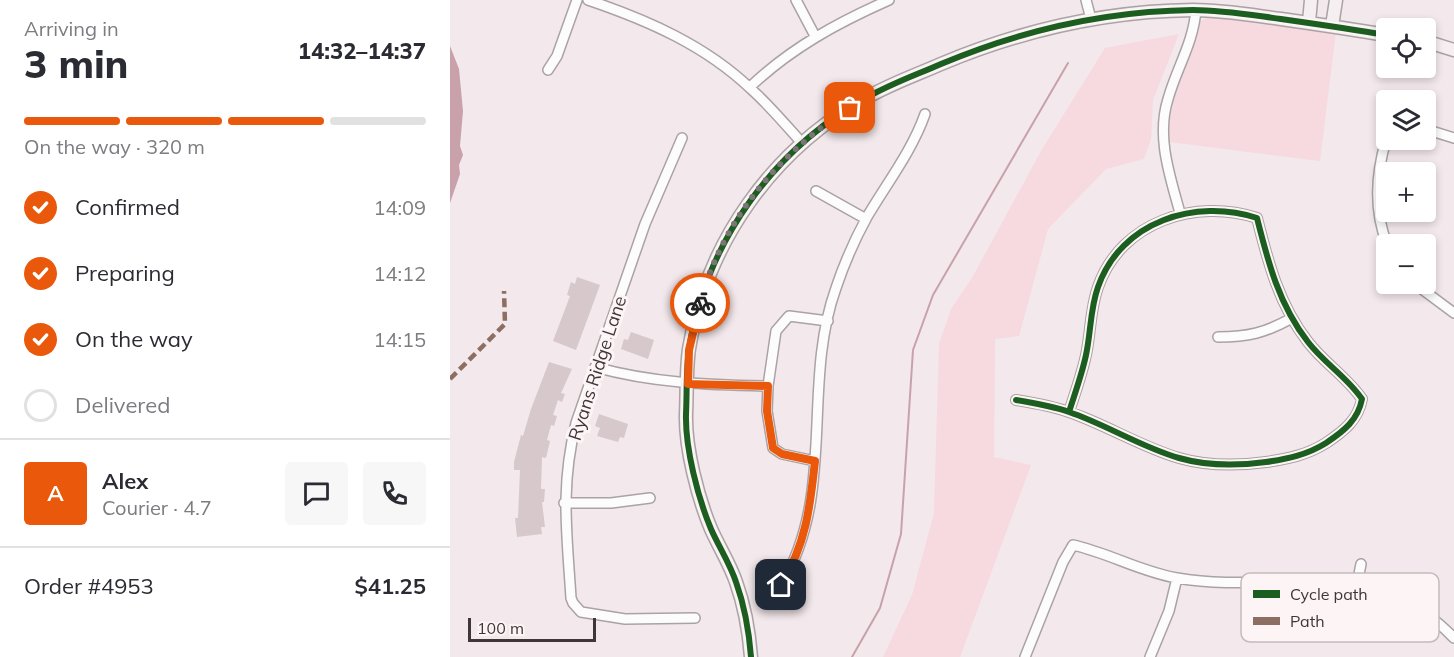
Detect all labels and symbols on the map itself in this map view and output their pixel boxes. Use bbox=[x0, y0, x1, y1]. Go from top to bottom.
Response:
pin bbox=[824, 82, 875, 133]
courier bbox=[670, 273, 730, 333]
street label: Ryans Ridge Lane bbox=[563, 293, 631, 443]
pin bbox=[755, 559, 806, 610]
legend bbox=[1241, 573, 1439, 642]
text: Cycle path bbox=[1290, 584, 1368, 604]
text: Path bbox=[1290, 611, 1325, 631]
scale bar bbox=[468, 615, 596, 642]

